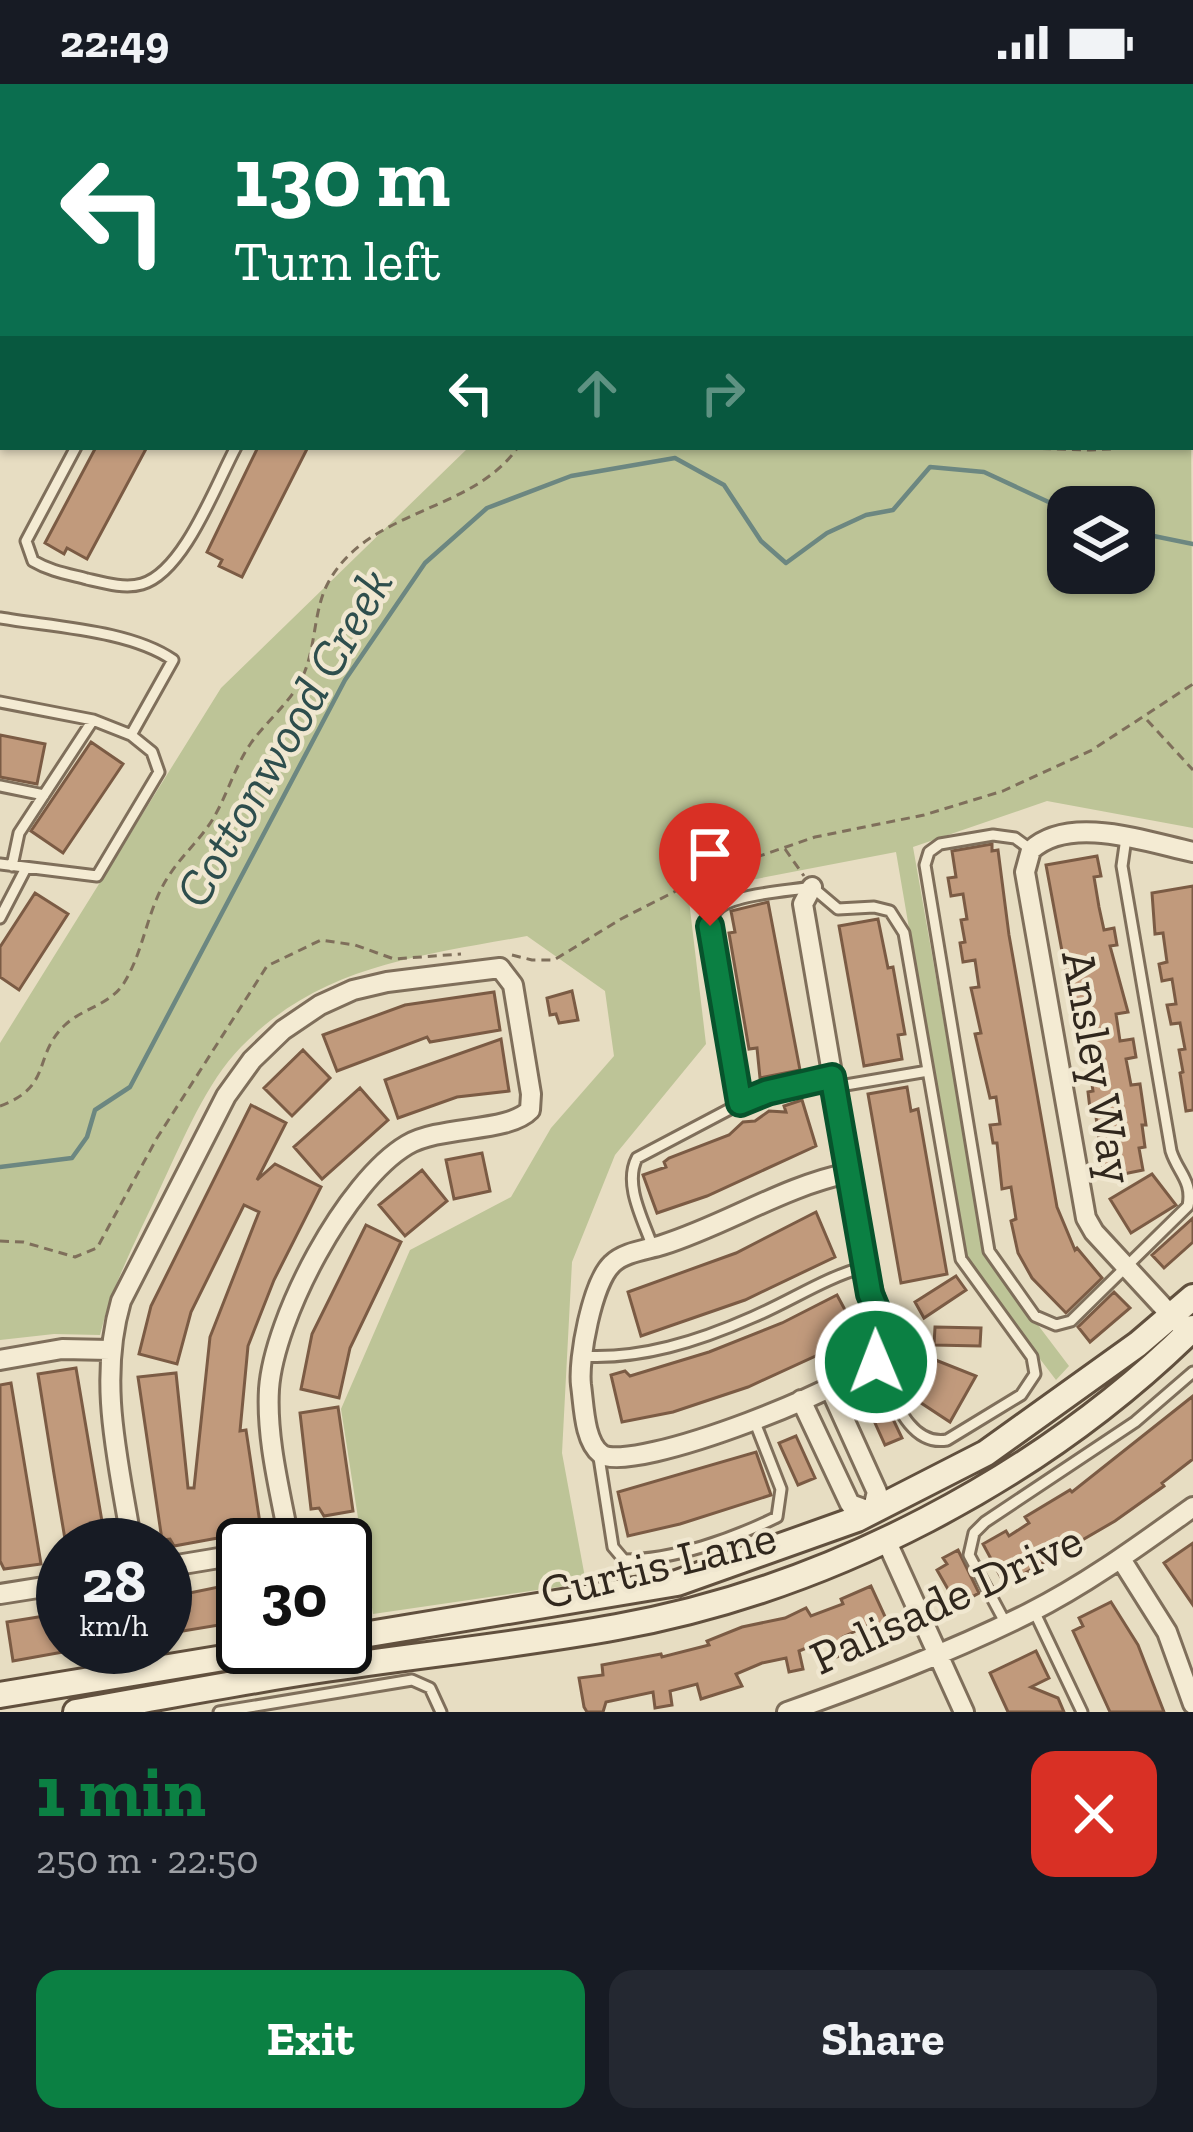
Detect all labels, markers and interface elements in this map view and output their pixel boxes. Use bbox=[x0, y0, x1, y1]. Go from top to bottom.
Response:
text: 22:49 bbox=[60, 15, 169, 69]
text: 130 m bbox=[234, 127, 450, 228]
icon: left bbox=[36, 132, 192, 288]
text: Turn left bbox=[234, 229, 441, 294]
icon: left bbox=[438, 360, 504, 426]
icon: ahead bbox=[564, 360, 630, 426]
icon: right bbox=[690, 360, 756, 426]
map controls bbox=[1047, 486, 1155, 594]
button: layers bbox=[1047, 486, 1155, 594]
water label: Cottonwood Creek bbox=[162, 557, 405, 918]
pin bbox=[659, 803, 761, 926]
icon: arrive bbox=[677, 821, 743, 887]
street label: Ansley Way bbox=[1050, 946, 1147, 1189]
position arrow bbox=[813, 1299, 939, 1425]
street label: Curtis Lane bbox=[534, 1508, 782, 1621]
street label: Palisade Drive bbox=[801, 1511, 1091, 1686]
speed limit sign: 30 bbox=[216, 1518, 372, 1674]
text: 28 bbox=[82, 1545, 146, 1617]
text: km/h bbox=[80, 1608, 148, 1644]
text: 1 min bbox=[36, 1748, 206, 1834]
button: close bbox=[1031, 1751, 1157, 1877]
text: 250 m · 22:50 bbox=[36, 1836, 259, 1883]
button: Exit bbox=[36, 1970, 585, 2108]
button: Share bbox=[609, 1970, 1157, 2108]

